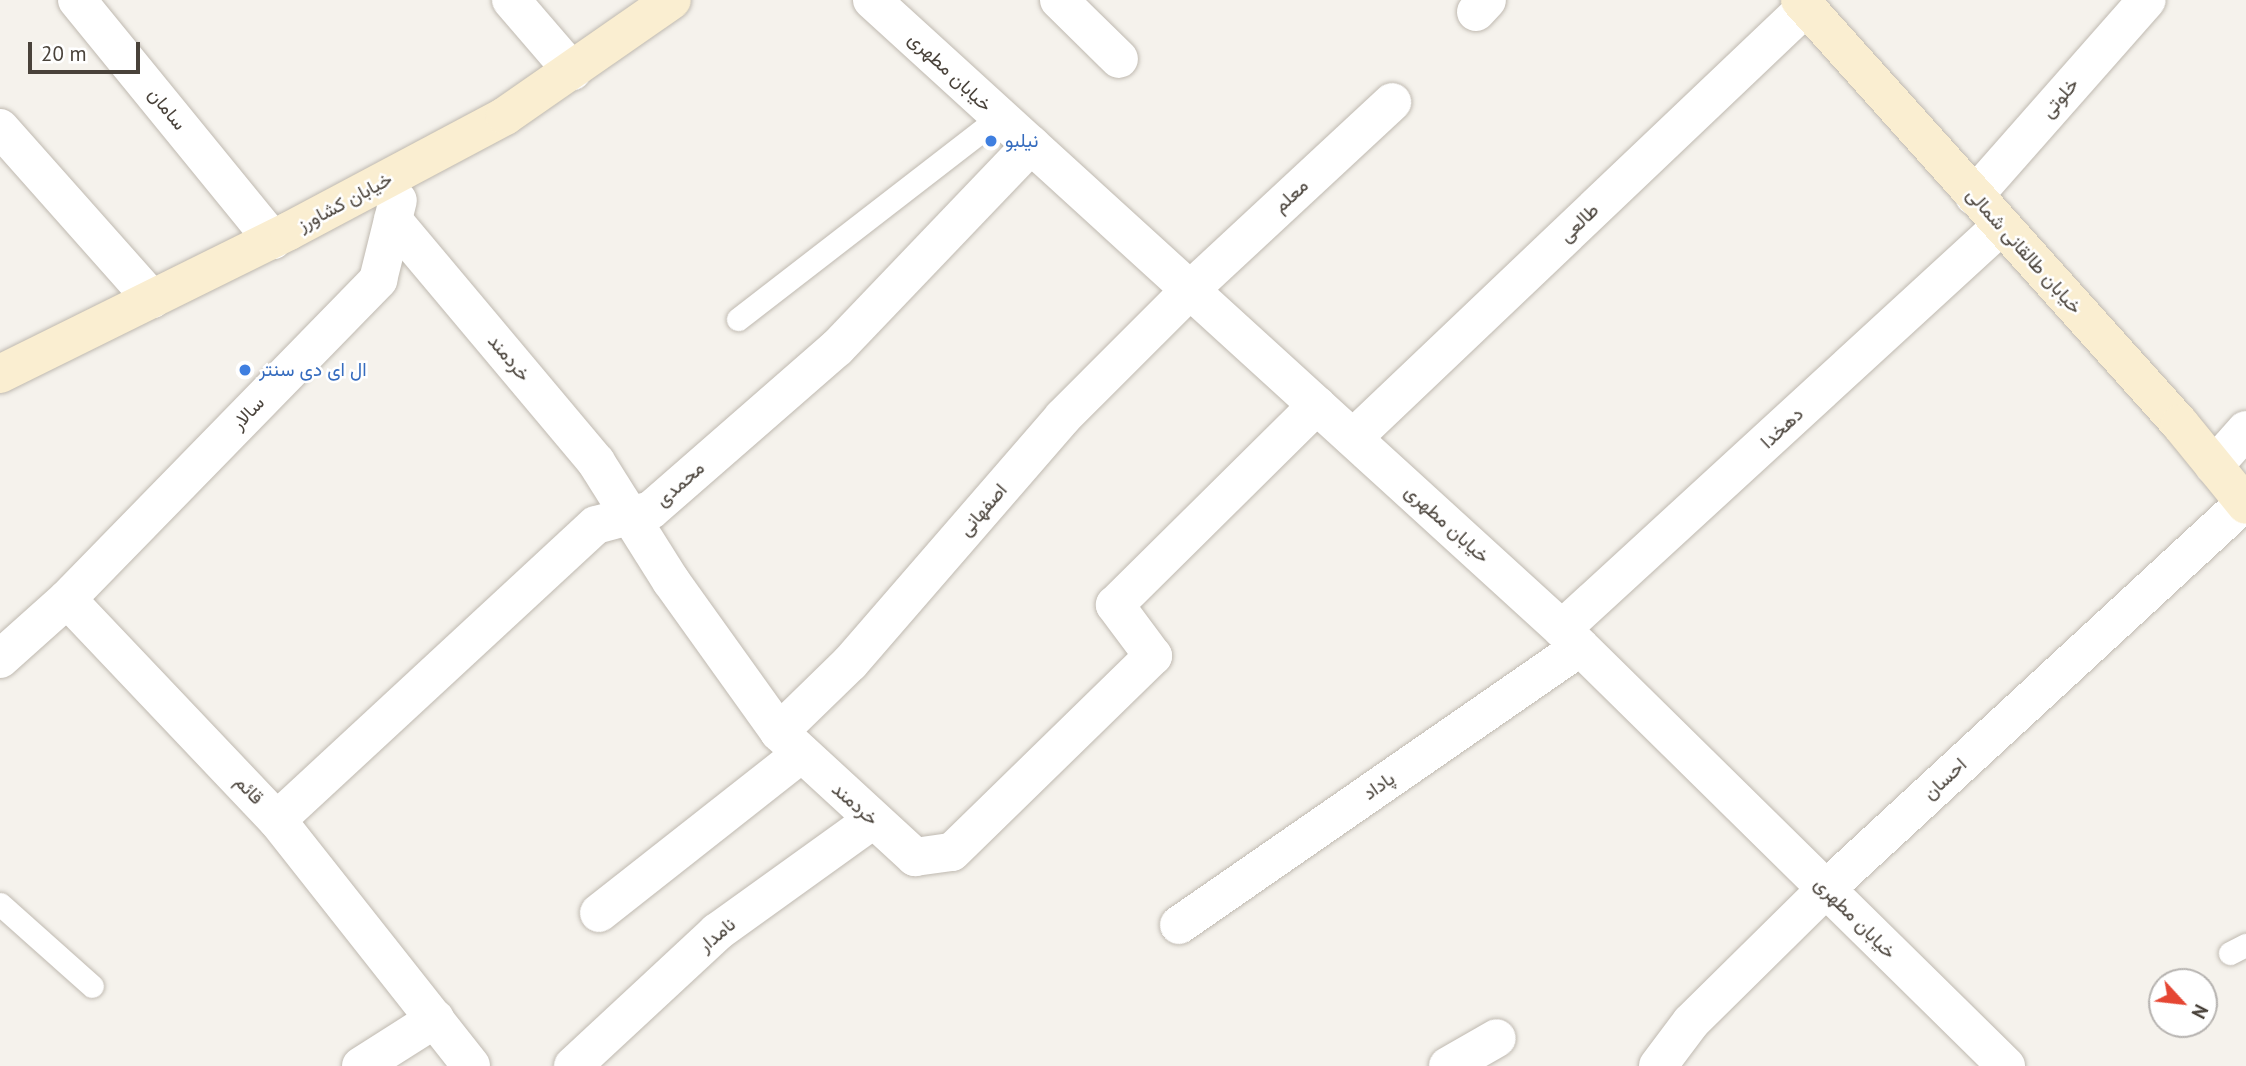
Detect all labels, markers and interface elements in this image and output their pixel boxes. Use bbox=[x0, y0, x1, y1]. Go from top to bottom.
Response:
street label: خیابان مطهری bbox=[903, 27, 997, 117]
scale bar bbox=[32, 28, 144, 72]
text: 20 m bbox=[41, 40, 87, 67]
street label: خلوتی bbox=[2037, 73, 2083, 123]
street label: سامان bbox=[143, 83, 191, 135]
place label: نیلبو bbox=[1005, 130, 1038, 152]
marker: نیلبو bbox=[983, 133, 999, 149]
street label: خیابان کشاورز bbox=[294, 168, 396, 236]
street label: معلم bbox=[1269, 174, 1313, 218]
street label: خیابان طالقانی شمالی bbox=[1961, 183, 2087, 319]
street label: طالعی bbox=[1555, 199, 1603, 247]
street label: خردمند bbox=[483, 330, 535, 386]
place label: ال ای دی سنتر bbox=[259, 359, 367, 381]
marker: ال ای دی سنتر bbox=[237, 362, 253, 378]
street label: سالار bbox=[227, 392, 269, 434]
street label: دهخدا bbox=[1756, 403, 1808, 453]
street label: محمدی bbox=[651, 457, 709, 511]
street label: اصفهانی bbox=[954, 479, 1012, 541]
street label: خیابان مطهری bbox=[1400, 480, 1494, 568]
street label: احسان bbox=[1919, 753, 1971, 805]
street label: پاداد bbox=[1359, 767, 1399, 805]
street label: قائم bbox=[230, 771, 268, 809]
street label: خردمند bbox=[827, 778, 883, 830]
street label: خیابان مطهری bbox=[1809, 872, 1901, 964]
street label: نامدار bbox=[694, 913, 740, 957]
north arrow bbox=[2148, 968, 2218, 1038]
text: N bbox=[2186, 1001, 2213, 1023]

